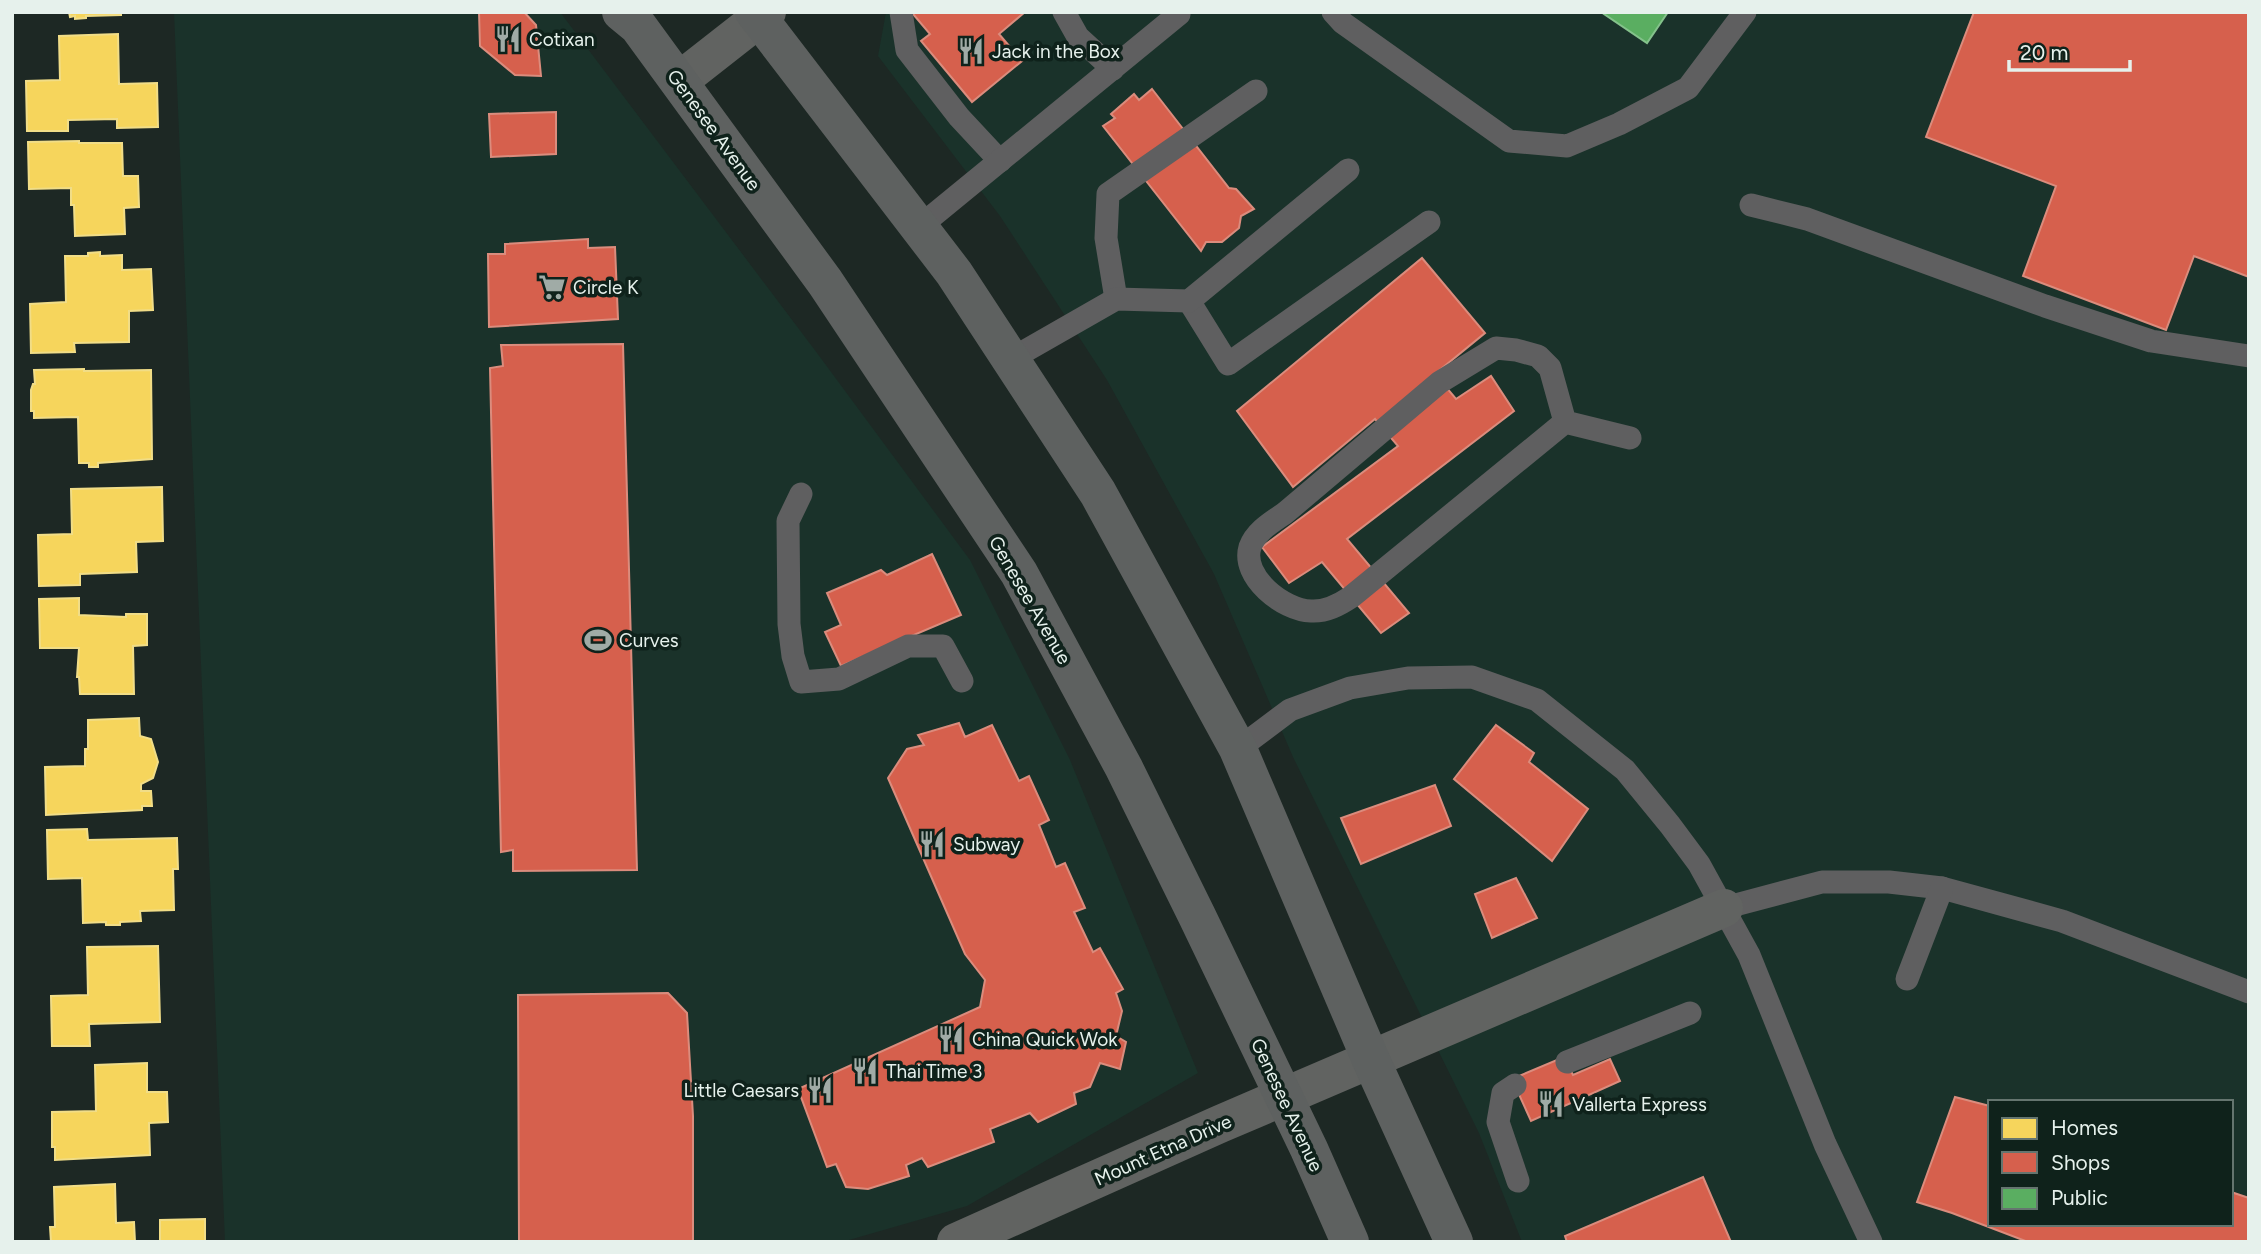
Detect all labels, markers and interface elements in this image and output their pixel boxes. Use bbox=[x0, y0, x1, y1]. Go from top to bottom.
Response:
restaurant icon: Cotixan bbox=[493, 24, 523, 54]
place label: Cotixan bbox=[529, 28, 595, 51]
scale bar bbox=[2009, 28, 2130, 72]
restaurant icon: Jack in the Box bbox=[956, 36, 986, 66]
place label: Jack in the Box bbox=[992, 40, 1120, 63]
text: 20 m bbox=[2020, 40, 2068, 65]
street label: Genesee Avenue bbox=[662, 65, 766, 195]
supermarket icon: Circle K bbox=[537, 272, 567, 302]
place label: Circle K bbox=[573, 276, 639, 299]
street label: Genesee Avenue bbox=[984, 532, 1076, 668]
sports icon: Curves bbox=[583, 625, 613, 655]
place label: Curves bbox=[619, 629, 679, 652]
restaurant icon: Subway bbox=[917, 829, 947, 859]
place label: Subway bbox=[953, 833, 1020, 856]
restaurant icon: China Quick Wok bbox=[936, 1024, 966, 1054]
place label: China Quick Wok bbox=[972, 1028, 1118, 1051]
street label: Genesee Avenue bbox=[1246, 1035, 1328, 1175]
restaurant icon: Thai Time 3 bbox=[850, 1056, 880, 1086]
place label: Thai Time 3 bbox=[886, 1060, 982, 1083]
restaurant icon: Little Caesars bbox=[805, 1075, 835, 1105]
place label: Little Caesars bbox=[684, 1079, 799, 1102]
restaurant icon: Vallerta Express bbox=[1536, 1089, 1566, 1119]
place label: Vallerta Express bbox=[1572, 1093, 1707, 1116]
legend bbox=[1988, 1100, 2233, 1226]
street label: Mount Etna Drive bbox=[1091, 1109, 1235, 1191]
text: Homes bbox=[2051, 1115, 2118, 1140]
text: Shops bbox=[2051, 1150, 2110, 1175]
text: Public bbox=[2051, 1185, 2108, 1210]

